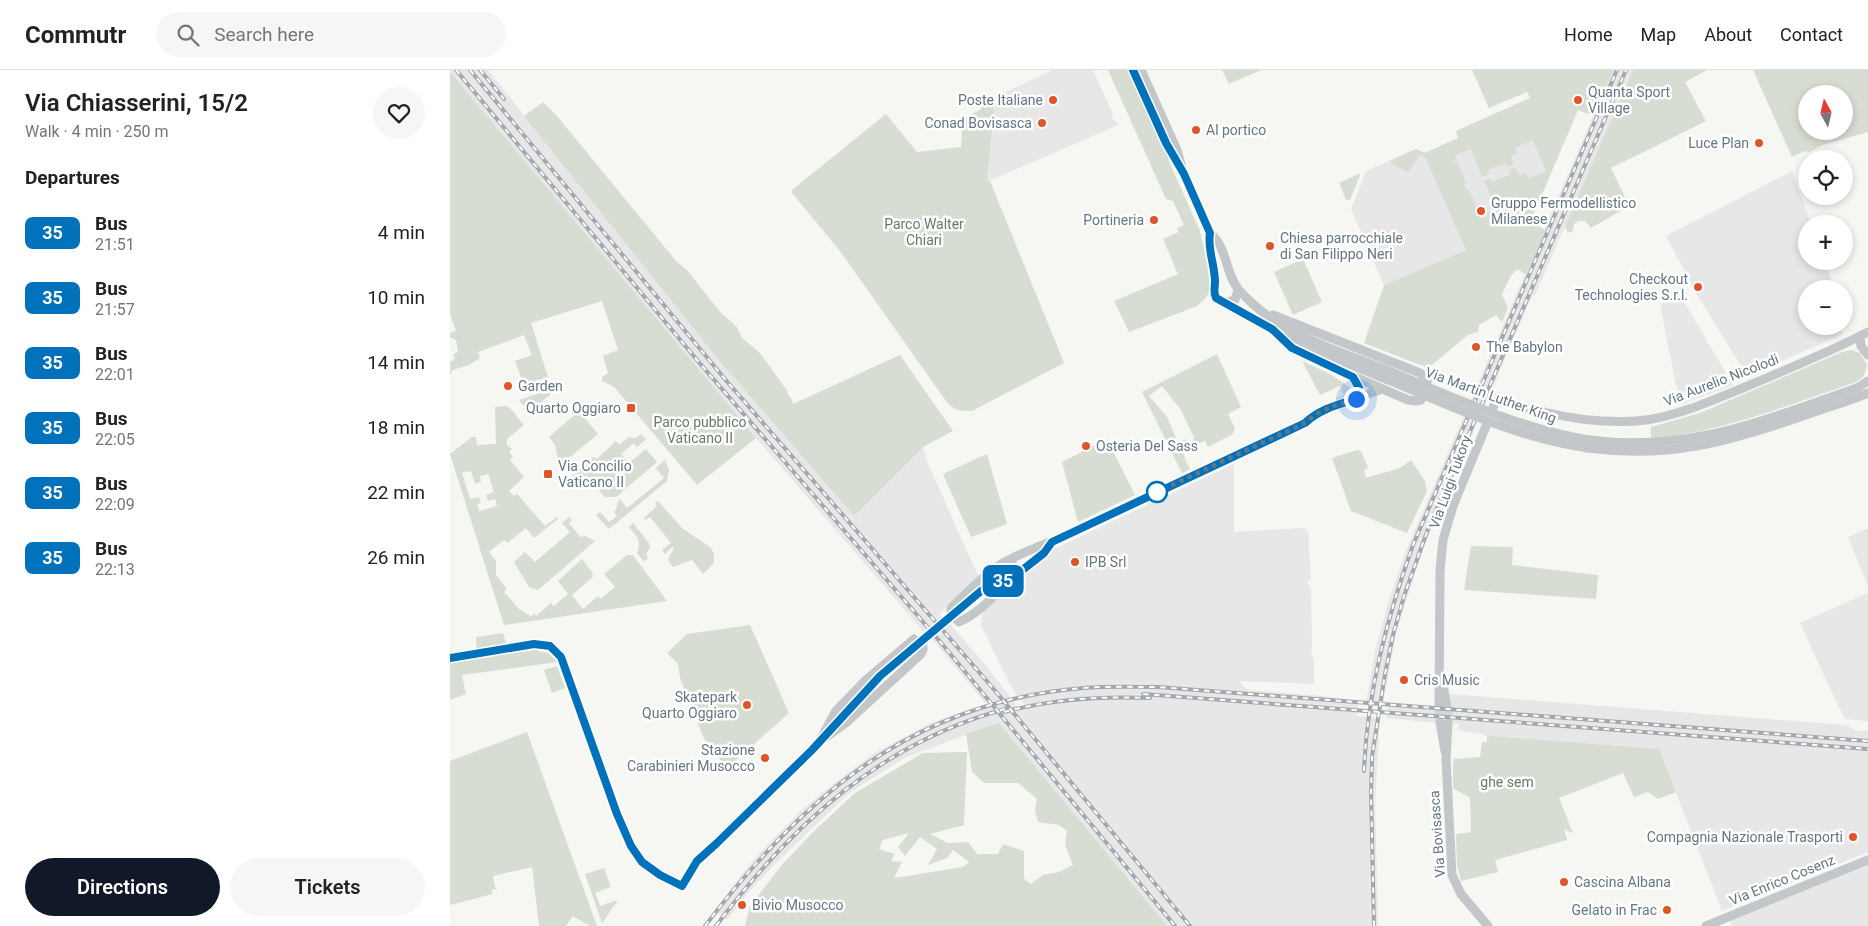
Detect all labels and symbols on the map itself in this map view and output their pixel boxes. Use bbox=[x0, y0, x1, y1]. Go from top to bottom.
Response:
place label: Quanta Sport Village bbox=[1588, 84, 1671, 116]
north arrow bbox=[1798, 85, 1852, 140]
place label: Poste Italiane bbox=[958, 92, 1043, 108]
marker: Poste Italiane bbox=[1047, 94, 1059, 106]
marker: Quanta Sport Village bbox=[1572, 94, 1584, 106]
place label: Conad Bovisasca bbox=[924, 115, 1032, 131]
marker: Conad Bovisasca bbox=[1036, 117, 1048, 129]
place label: Al portico bbox=[1206, 122, 1266, 138]
marker: Al portico bbox=[1190, 124, 1202, 136]
place label: Luce Plan bbox=[1688, 135, 1749, 151]
marker: Luce Plan bbox=[1753, 137, 1765, 149]
place label: Gruppo Fermodellistico Milanese bbox=[1491, 195, 1636, 227]
marker: Gruppo Fermodellistico Milanese bbox=[1475, 205, 1487, 217]
place label: Portineria bbox=[1083, 212, 1144, 228]
marker: Portineria bbox=[1148, 214, 1160, 226]
park label: Parco Walter Chiari bbox=[884, 216, 964, 248]
place label: Chiesa parrocchiale di San Filippo Neri bbox=[1280, 230, 1403, 262]
marker: Chiesa parrocchiale di San Filippo Neri bbox=[1264, 240, 1276, 252]
place label: Checkout Technologies S.r.l. bbox=[1575, 271, 1688, 303]
marker: Checkout Technologies S.r.l. bbox=[1692, 281, 1704, 293]
place label: The Babylon bbox=[1486, 339, 1563, 355]
marker: The Babylon bbox=[1470, 341, 1482, 353]
street label: Via Aurelio Nicolodi bbox=[1661, 351, 1781, 409]
street label: Via Martin Luther King bbox=[1423, 364, 1559, 426]
place label: Garden bbox=[518, 378, 563, 394]
marker: Garden bbox=[502, 380, 514, 392]
your location bbox=[1344, 387, 1369, 412]
place label: Quarto Oggiaro bbox=[526, 400, 621, 416]
marker: Quarto Oggiaro bbox=[625, 402, 637, 414]
park label: Parco pubblico Vaticano II bbox=[653, 414, 747, 446]
street label: Via Luigi Tukory bbox=[1426, 433, 1474, 531]
place label: Osteria Del Sass bbox=[1096, 438, 1198, 454]
marker: Osteria Del Sass bbox=[1080, 440, 1092, 452]
place label: Via Concilio Vaticano II bbox=[558, 458, 632, 490]
marker: Via Concilio Vaticano II bbox=[542, 468, 554, 480]
unlabelled marker bbox=[1146, 481, 1168, 503]
place label: IPB Srl bbox=[1085, 554, 1126, 570]
marker: IPB Srl bbox=[1069, 556, 1081, 568]
line badge: 35 bbox=[980, 565, 1026, 597]
place label: Cris Music bbox=[1414, 672, 1480, 688]
marker: Cris Music bbox=[1398, 674, 1410, 686]
place label: Skatepark Quarto Oggiaro bbox=[642, 689, 738, 721]
marker: Skatepark Quarto Oggiaro bbox=[741, 699, 753, 711]
place label: Stazione Carabinieri Musocco bbox=[627, 742, 755, 774]
marker: Stazione Carabinieri Musocco bbox=[759, 752, 771, 764]
park label: ghe sem bbox=[1480, 774, 1534, 790]
street label: Via Bovisasca bbox=[1426, 790, 1448, 878]
place label: Compagnia Nazionale Trasporti bbox=[1647, 829, 1843, 845]
marker: Compagnia Nazionale Trasporti bbox=[1847, 831, 1859, 843]
street label: Via Enrico Cosenz bbox=[1727, 851, 1837, 908]
place label: Cascina Albana bbox=[1574, 874, 1671, 890]
marker: Cascina Albana bbox=[1558, 876, 1570, 888]
place label: Bivio Musocco bbox=[752, 897, 844, 913]
marker: Bivio Musocco bbox=[736, 899, 748, 911]
place label: Gelato in Frac bbox=[1572, 902, 1657, 918]
marker: Gelato in Frac bbox=[1661, 904, 1673, 916]

